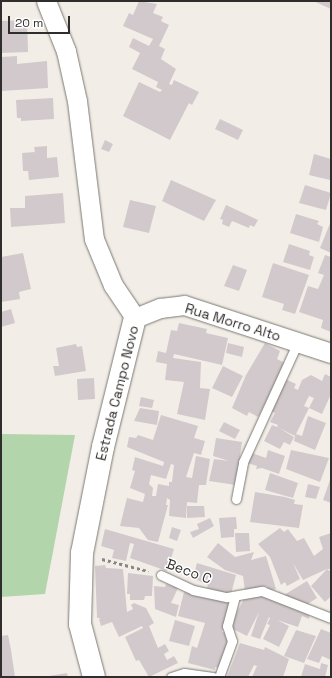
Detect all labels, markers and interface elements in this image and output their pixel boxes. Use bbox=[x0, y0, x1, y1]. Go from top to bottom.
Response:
scale bar bbox=[10, 8, 72, 34]
text: 20 m bbox=[15, 15, 43, 31]
street label: Rua Morro Alto bbox=[183, 299, 283, 345]
street label: Estrada Campo Novo bbox=[92, 324, 142, 462]
street label: Beco C bbox=[164, 555, 214, 587]

